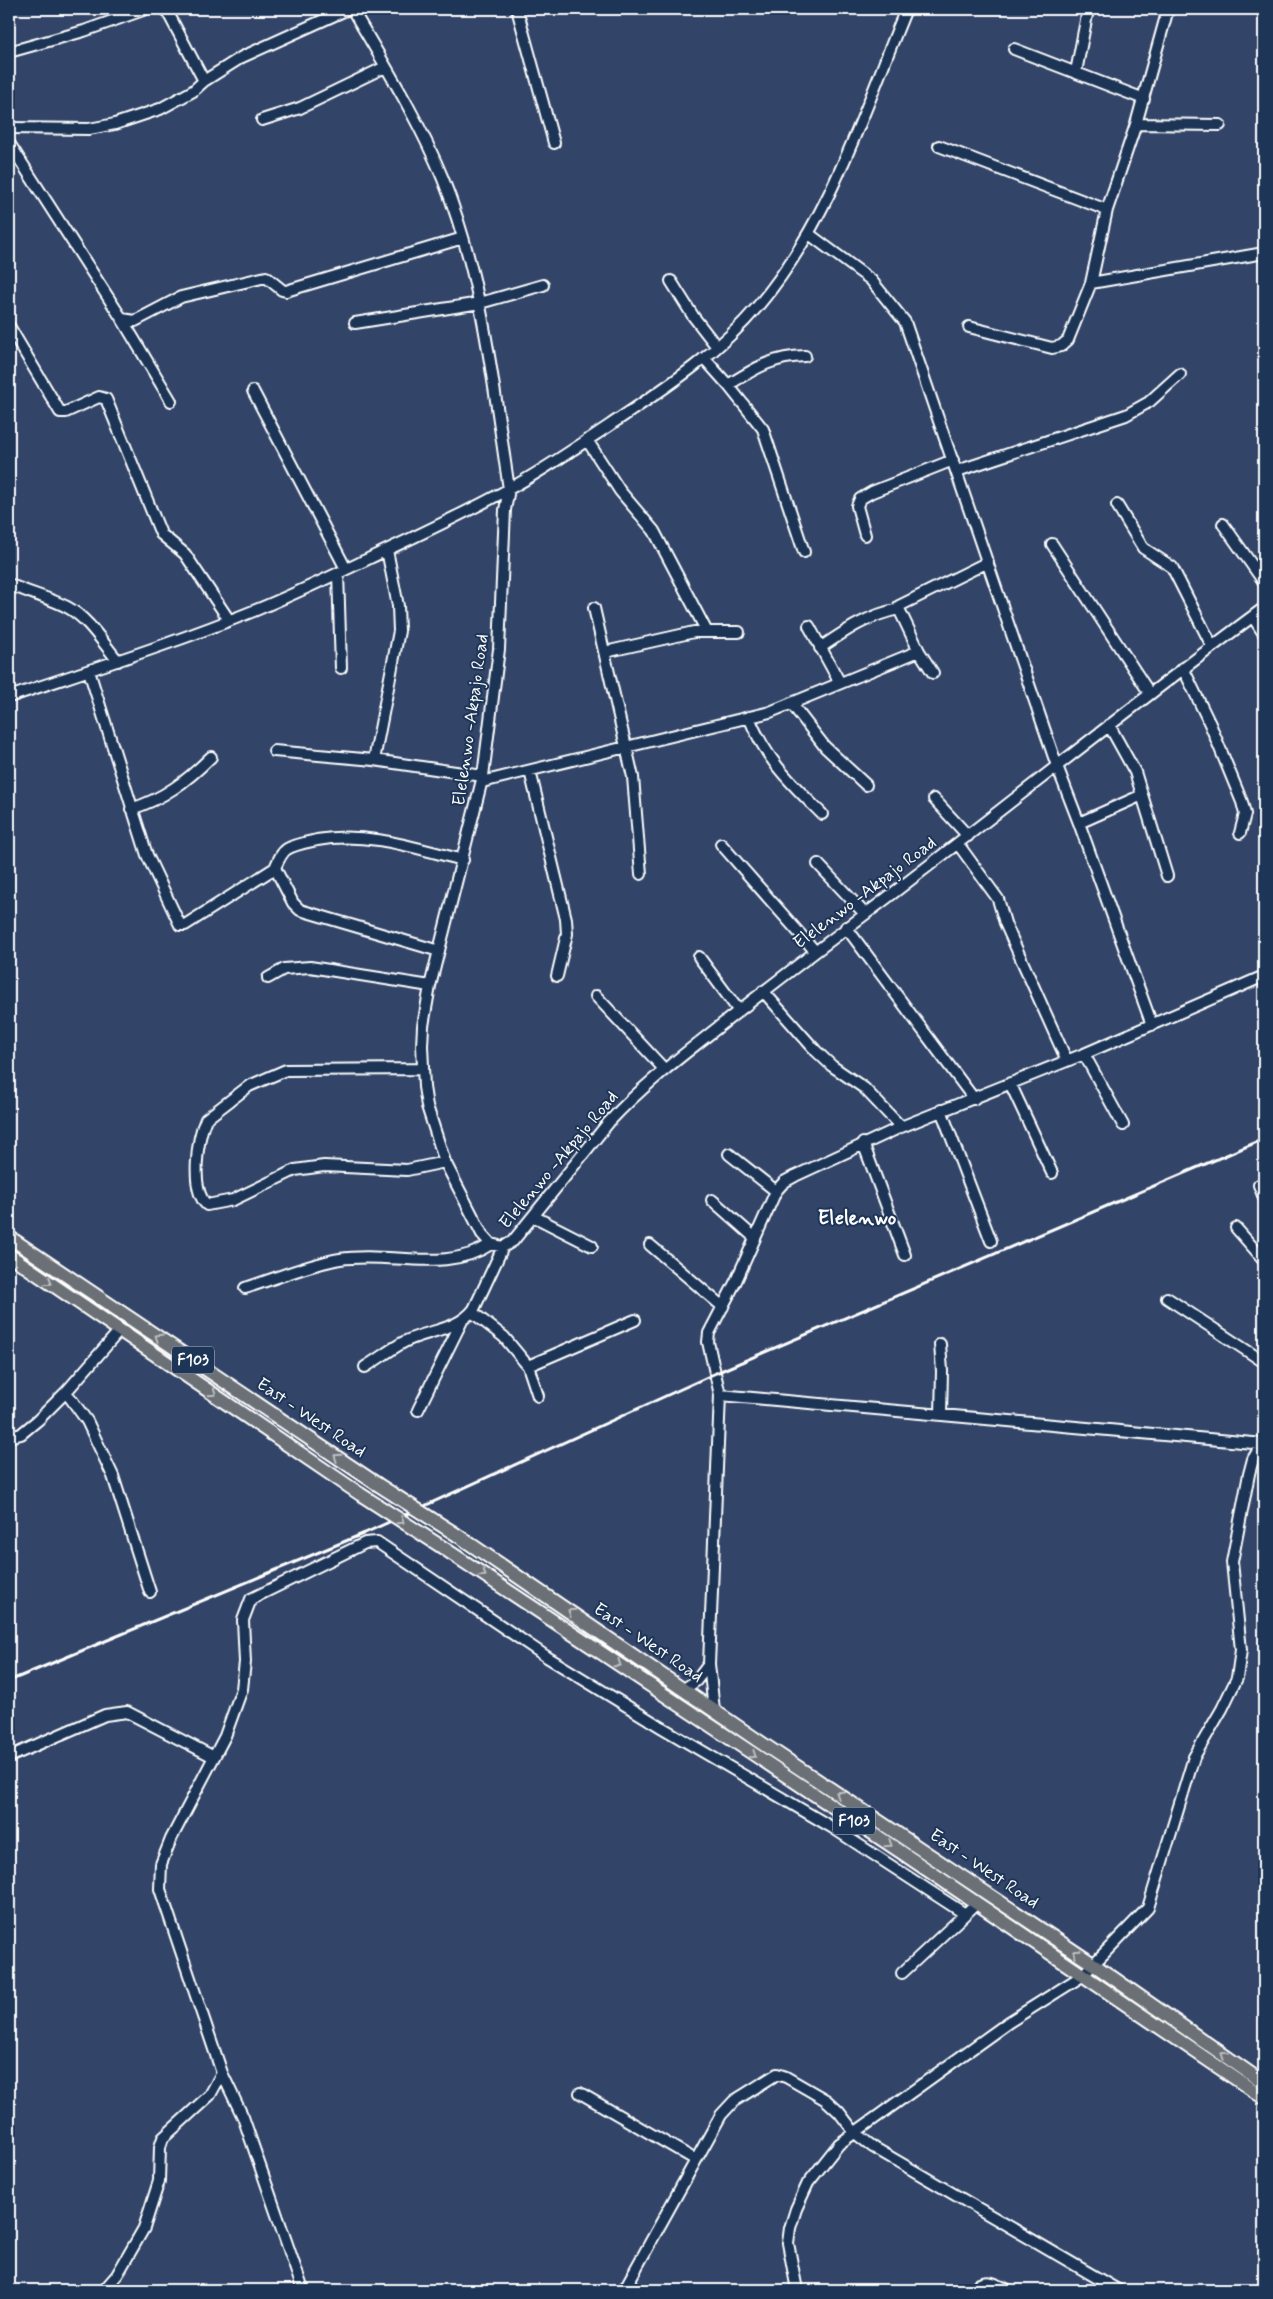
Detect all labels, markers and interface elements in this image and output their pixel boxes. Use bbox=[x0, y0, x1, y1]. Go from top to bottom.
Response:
street label: Elelenwo -Akpajo Road bbox=[447, 632, 495, 808]
street label: Elelenwo -Akpajo Road bbox=[789, 831, 941, 955]
street label: Elelenwo -Akpajo Road bbox=[494, 1086, 624, 1234]
district label: Elelenwo bbox=[818, 1205, 897, 1232]
one-way arrow bbox=[43, 1276, 53, 1285]
one-way arrow bbox=[154, 1334, 164, 1343]
road number: F103 bbox=[172, 1346, 214, 1374]
street label: East - West Road bbox=[252, 1372, 370, 1464]
one-way arrow bbox=[207, 1387, 217, 1396]
one-way arrow bbox=[333, 1453, 342, 1463]
one-way arrow bbox=[396, 1514, 405, 1524]
one-way arrow bbox=[477, 1568, 486, 1577]
street label: East - West Road bbox=[589, 1597, 707, 1689]
one-way arrow bbox=[567, 1609, 577, 1618]
one-way arrow bbox=[613, 1658, 622, 1668]
one-way arrow bbox=[748, 1748, 757, 1758]
one-way arrow bbox=[836, 1791, 845, 1800]
road number: F103 bbox=[833, 1808, 875, 1834]
street label: East - West Road bbox=[925, 1823, 1043, 1915]
one-way arrow bbox=[884, 1837, 893, 1847]
one-way arrow bbox=[1072, 1949, 1081, 1959]
one-way arrow bbox=[1220, 2052, 1229, 2062]

